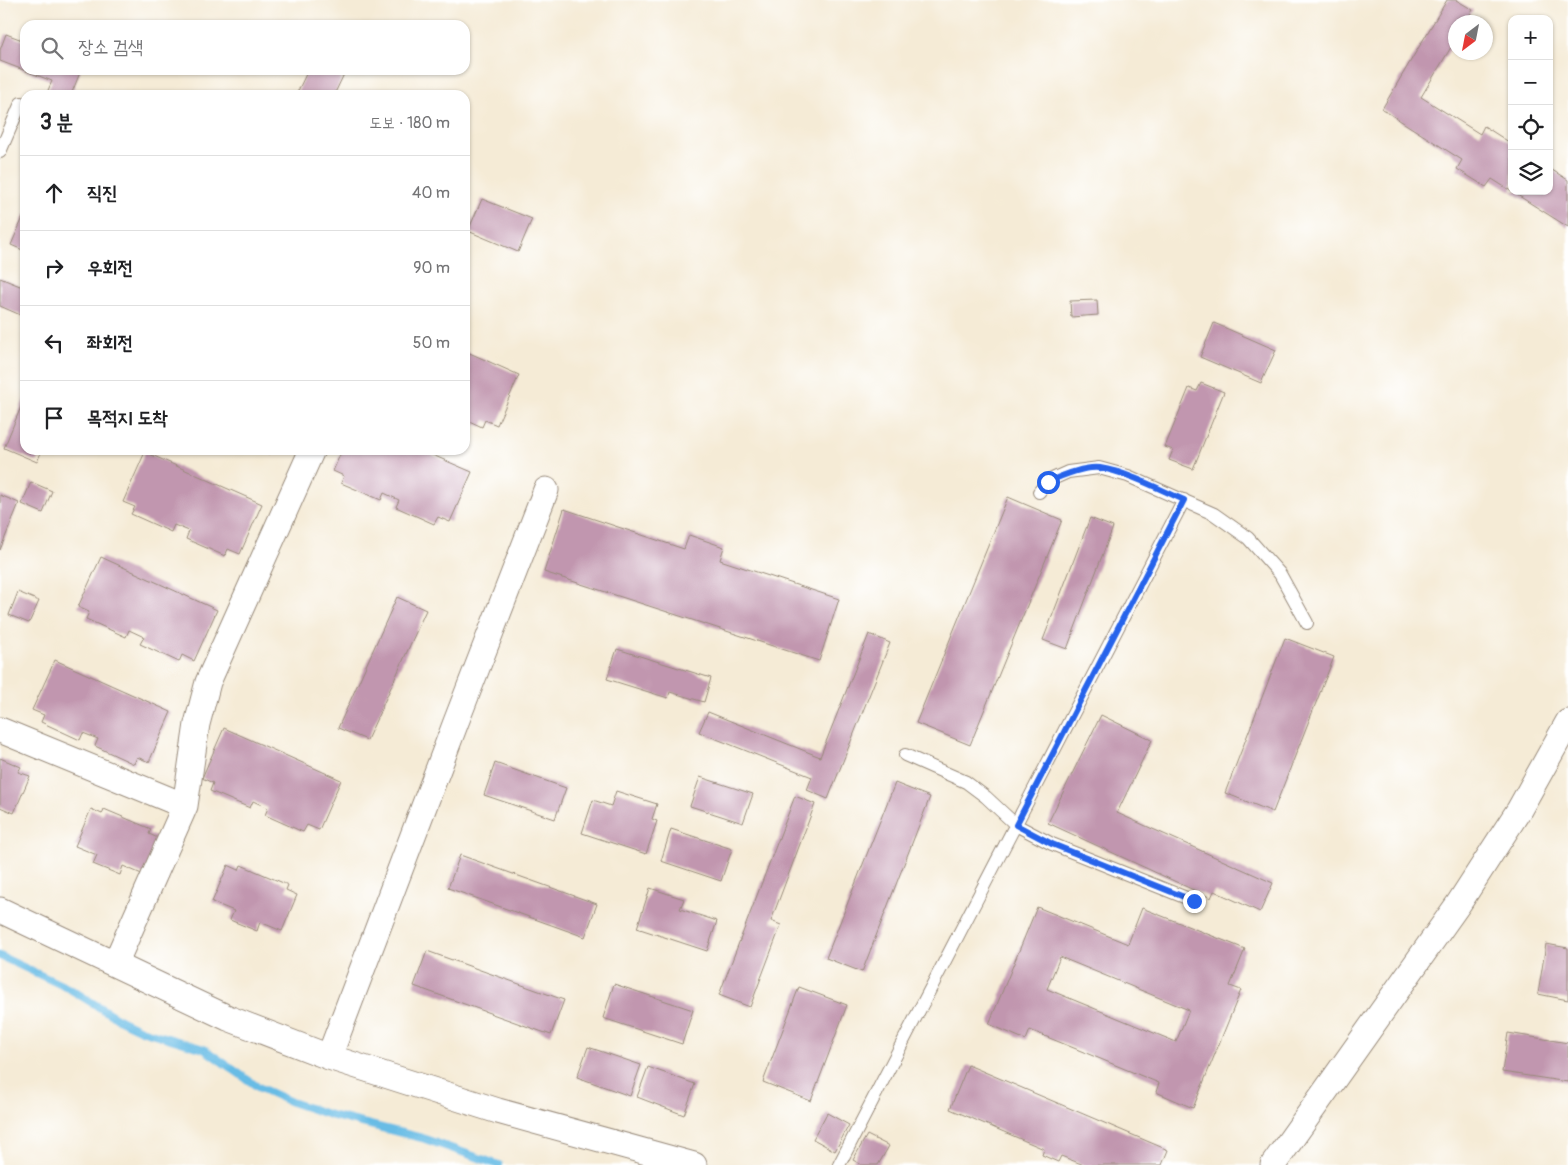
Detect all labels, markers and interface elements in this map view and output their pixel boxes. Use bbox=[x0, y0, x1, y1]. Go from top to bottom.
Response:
north arrow bbox=[1448, 15, 1493, 60]
map controls bbox=[1508, 15, 1553, 195]
button: + bbox=[1508, 15, 1553, 60]
search box bbox=[20, 20, 470, 75]
icon: search bbox=[38, 34, 66, 62]
text: 장소 검색 bbox=[78, 35, 143, 59]
button: − bbox=[1508, 60, 1553, 105]
button: locate bbox=[1508, 105, 1553, 150]
text: 3 분 bbox=[40, 109, 73, 136]
text: 도보 · 180 m bbox=[369, 113, 450, 133]
button: layers bbox=[1508, 150, 1553, 195]
icon: ahead bbox=[40, 179, 68, 207]
text: 직진 bbox=[87, 181, 118, 205]
text: 40 m bbox=[412, 183, 450, 203]
icon: right bbox=[40, 254, 68, 282]
text: 우회전 bbox=[87, 256, 133, 280]
text: 90 m bbox=[413, 258, 450, 278]
icon: left bbox=[40, 329, 68, 357]
text: 좌회전 bbox=[87, 331, 133, 355]
text: 50 m bbox=[413, 333, 450, 353]
icon: arrive bbox=[40, 404, 68, 432]
text: 목적지 도착 bbox=[87, 406, 168, 430]
route start bbox=[1037, 471, 1060, 494]
route end bbox=[1183, 890, 1206, 913]

